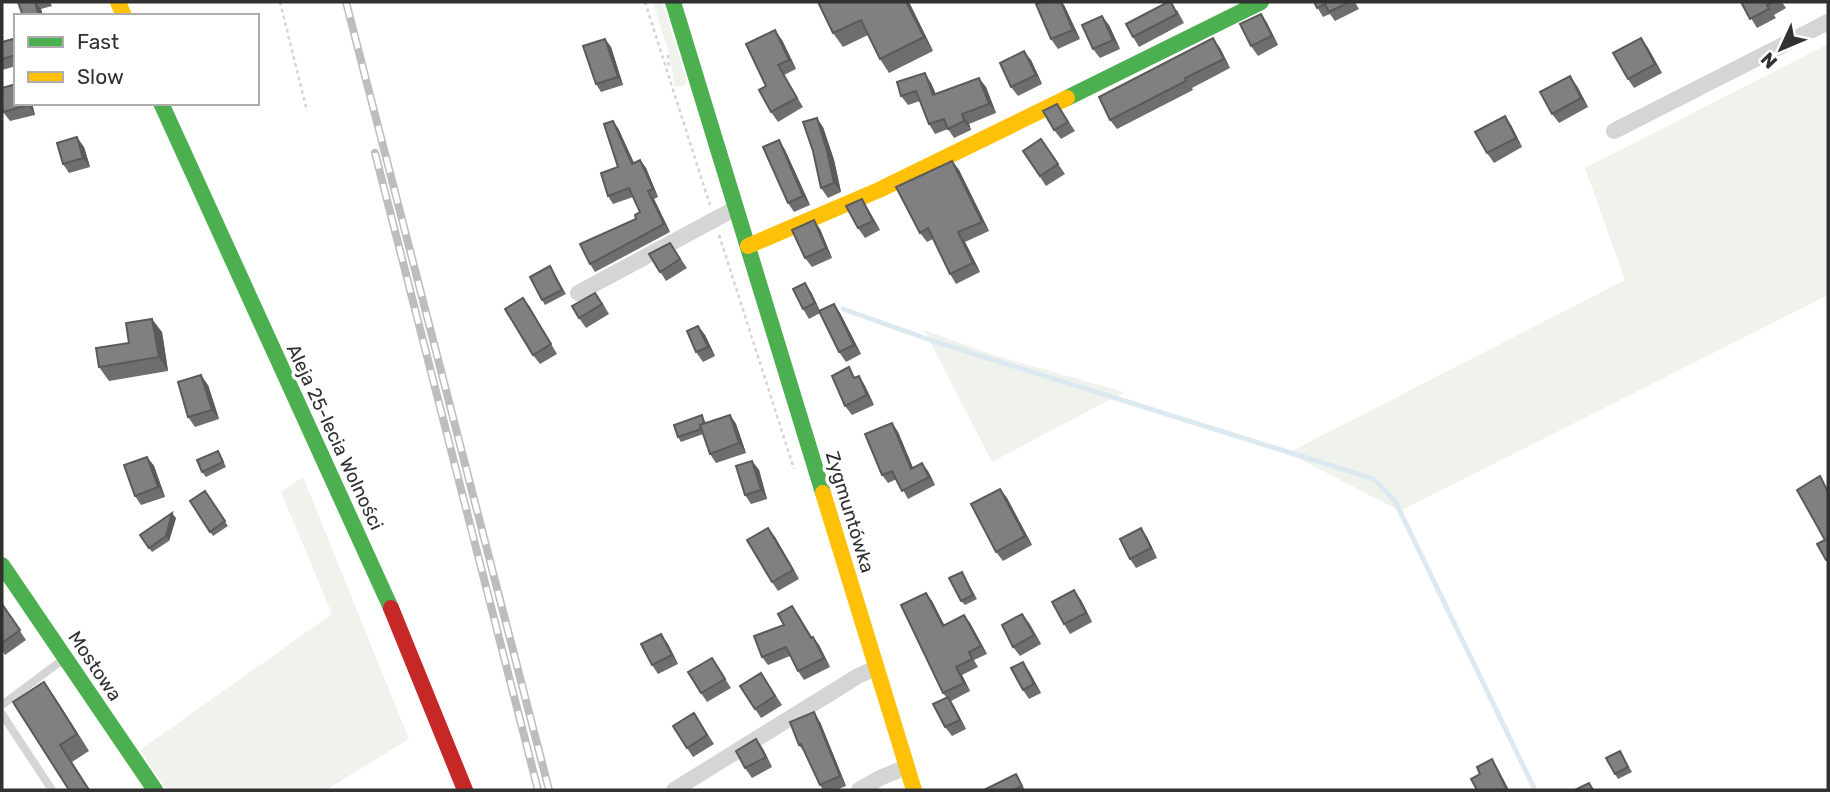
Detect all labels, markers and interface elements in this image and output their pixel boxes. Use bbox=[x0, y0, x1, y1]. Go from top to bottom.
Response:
legend bbox=[14, 14, 259, 105]
north arrow bbox=[1746, 14, 1816, 84]
text: Fast bbox=[77, 29, 119, 54]
text: N bbox=[1756, 48, 1782, 73]
text: Slow bbox=[77, 64, 124, 89]
street label: Aleja 25-lecia Wolności bbox=[282, 340, 388, 534]
street label: Zygmuntówka bbox=[821, 449, 879, 575]
street label: Mostowa bbox=[63, 627, 127, 705]

